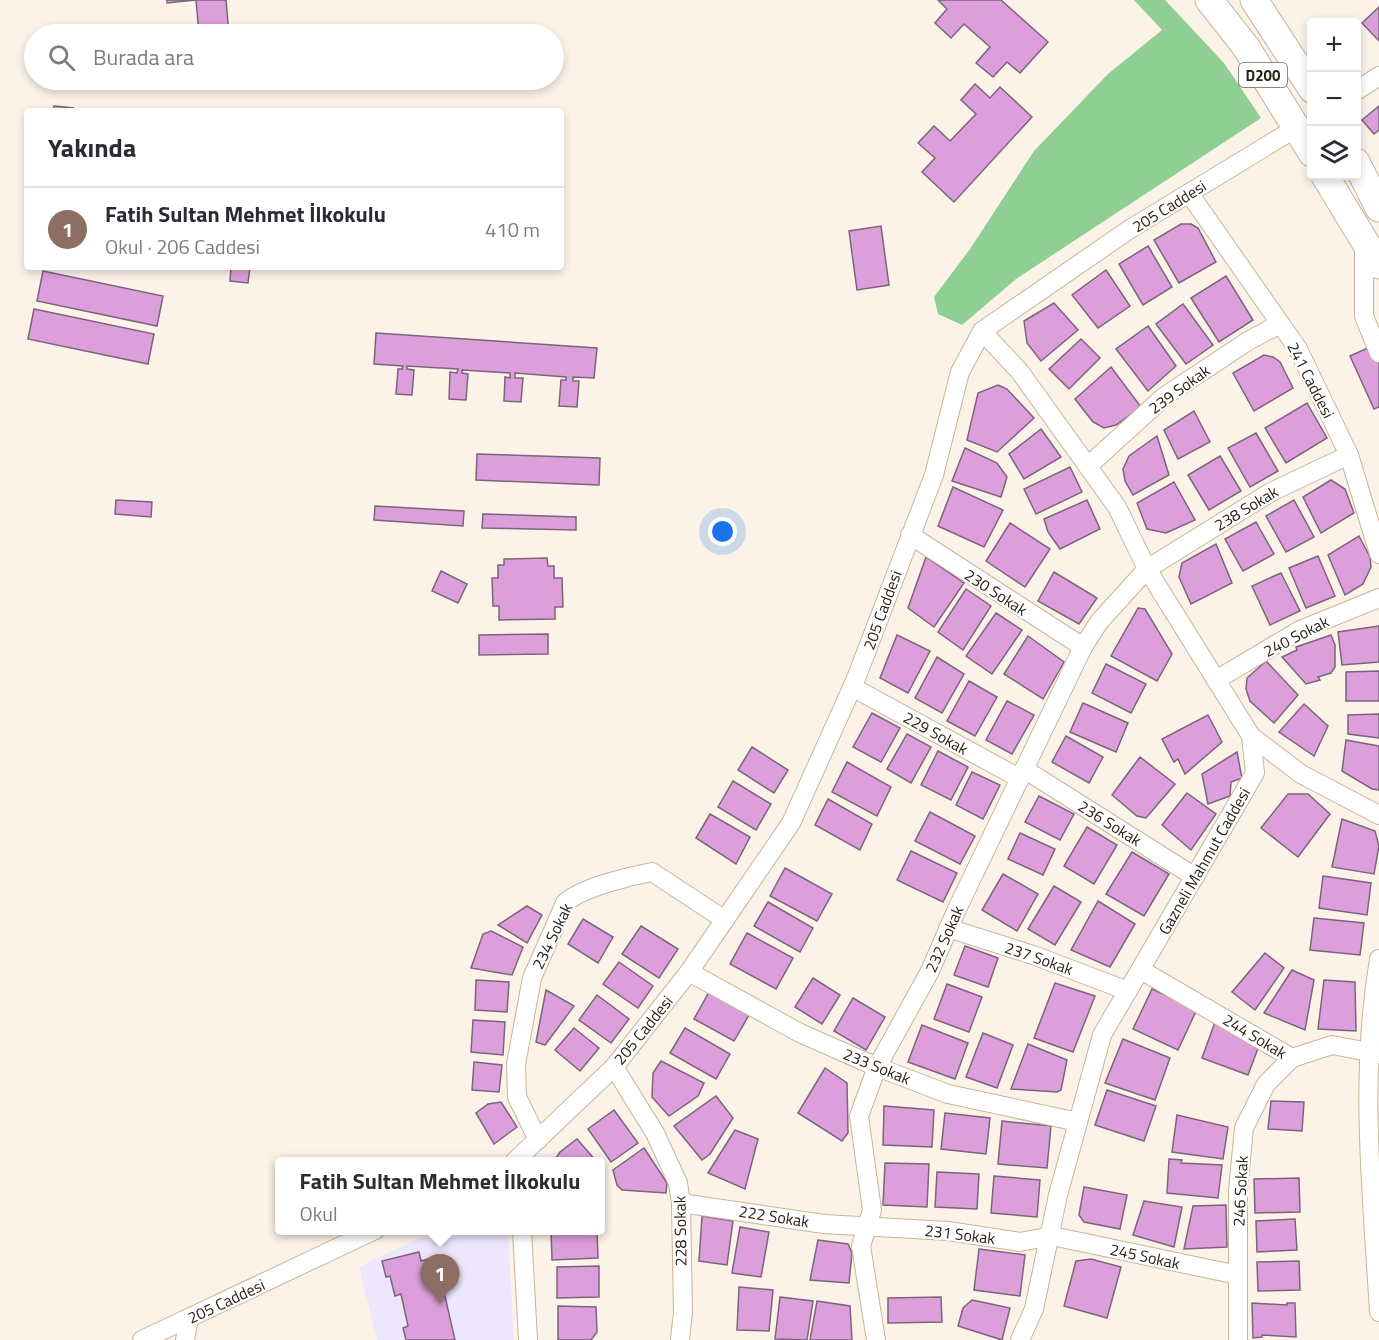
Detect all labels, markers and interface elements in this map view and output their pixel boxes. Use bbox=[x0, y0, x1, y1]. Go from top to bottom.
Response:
map controls bbox=[1307, 18, 1361, 180]
button: + bbox=[1307, 18, 1361, 72]
search box bbox=[24, 24, 564, 90]
text: Burada ara bbox=[93, 40, 194, 74]
icon: search bbox=[45, 41, 78, 74]
road number: D200 bbox=[1239, 63, 1287, 87]
button: − bbox=[1307, 72, 1361, 126]
button: layers bbox=[1307, 126, 1361, 180]
text: Yakında bbox=[48, 128, 136, 167]
street label: 205 Caddesi bbox=[1127, 174, 1211, 238]
text: Fatih Sultan Mehmet İlkokulu bbox=[105, 197, 386, 231]
text: 1 bbox=[62, 214, 73, 245]
text: 410 m bbox=[485, 214, 540, 245]
text: Okul · 206 Caddesi bbox=[105, 231, 260, 262]
street label: 241 Caddesi bbox=[1281, 338, 1341, 422]
street label: 239 Sokak bbox=[1143, 358, 1215, 420]
street label: 238 Sokak bbox=[1209, 479, 1283, 537]
your location bbox=[708, 517, 737, 546]
street label: 230 Sokak bbox=[960, 563, 1033, 622]
street label: 205 Caddesi bbox=[857, 567, 907, 653]
street label: 240 Sokak bbox=[1259, 609, 1333, 663]
street label: 229 Sokak bbox=[899, 705, 973, 761]
street label: Gazneli Mahmut Caddesi bbox=[1152, 783, 1256, 939]
street label: 236 Sokak bbox=[1074, 794, 1147, 852]
street label: 234 Sokak bbox=[526, 899, 578, 973]
street label: 232 Sokak bbox=[919, 901, 969, 976]
street label: 237 Sokak bbox=[1002, 935, 1077, 981]
street label: 205 Caddesi bbox=[608, 990, 678, 1070]
street label: 244 Sokak bbox=[1218, 1007, 1292, 1065]
street label: 233 Sokak bbox=[840, 1042, 915, 1091]
street label: 246 Sokak bbox=[1226, 1155, 1254, 1227]
popup bbox=[275, 1157, 605, 1235]
text: Fatih Sultan Mehmet İlkokulu bbox=[300, 1164, 580, 1198]
street label: 228 Sokak bbox=[667, 1195, 693, 1267]
text: Okul bbox=[300, 1198, 338, 1229]
street label: 222 Sokak bbox=[737, 1199, 811, 1233]
street label: 231 Sokak bbox=[923, 1218, 997, 1250]
street label: 245 Sokak bbox=[1108, 1237, 1182, 1275]
pin: 1 bbox=[420, 1254, 460, 1304]
street label: 205 Caddesi bbox=[183, 1273, 269, 1329]

